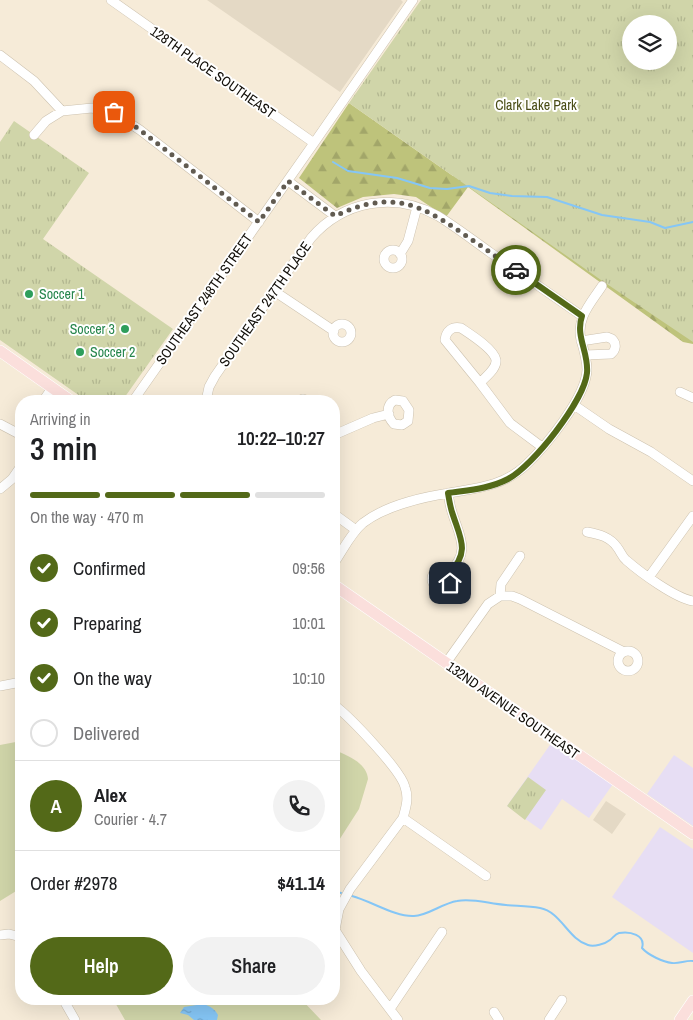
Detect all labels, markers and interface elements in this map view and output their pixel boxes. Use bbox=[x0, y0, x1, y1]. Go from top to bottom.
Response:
map controls bbox=[622, 15, 677, 70]
button: layers bbox=[622, 15, 677, 70]
street label: 128TH PLACE SOUTHEAST bbox=[147, 22, 279, 122]
pin bbox=[93, 91, 135, 133]
park label: Clark Lake Park bbox=[495, 96, 577, 114]
icon: bag bbox=[100, 98, 128, 126]
street label: SOUTHEAST 248TH STREET bbox=[152, 230, 256, 368]
street label: SOUTHEAST 247TH PLACE bbox=[215, 238, 315, 370]
courier bbox=[491, 245, 541, 295]
icon: car bbox=[502, 256, 530, 284]
place label: Soccer 1 bbox=[39, 285, 85, 303]
marker: Soccer 1 bbox=[23, 288, 35, 300]
place label: Soccer 3 bbox=[70, 320, 115, 338]
marker: Soccer 3 bbox=[119, 323, 131, 335]
place label: Soccer 2 bbox=[90, 343, 135, 361]
marker: Soccer 2 bbox=[74, 346, 86, 358]
text: Arriving in bbox=[30, 408, 91, 430]
text: 10:22–10:27 bbox=[237, 425, 325, 451]
text: 3 min bbox=[30, 427, 98, 470]
text: On the way · 470 m bbox=[30, 506, 144, 528]
icon: check bbox=[30, 554, 58, 582]
text: Confirmed bbox=[73, 555, 146, 581]
text: 09:56 bbox=[292, 557, 325, 579]
pin bbox=[429, 562, 471, 604]
icon: home bbox=[436, 569, 464, 597]
icon: check bbox=[30, 609, 58, 637]
text: Preparing bbox=[73, 610, 141, 636]
text: 10:01 bbox=[292, 612, 325, 634]
street label: 132ND AVENUE SOUTHEAST bbox=[443, 657, 583, 763]
icon: check bbox=[30, 664, 58, 692]
text: On the way bbox=[73, 665, 152, 691]
text: 10:10 bbox=[292, 667, 325, 689]
text: Delivered bbox=[73, 720, 140, 746]
button: phone bbox=[273, 780, 325, 832]
text: Alex bbox=[94, 782, 127, 808]
text: A bbox=[50, 793, 62, 819]
text: Courier · 4.7 bbox=[94, 808, 167, 830]
text: Order #2978 bbox=[30, 870, 117, 896]
text: $41.14 bbox=[277, 870, 325, 896]
button: Help bbox=[30, 937, 173, 995]
button: Share bbox=[183, 937, 325, 995]

